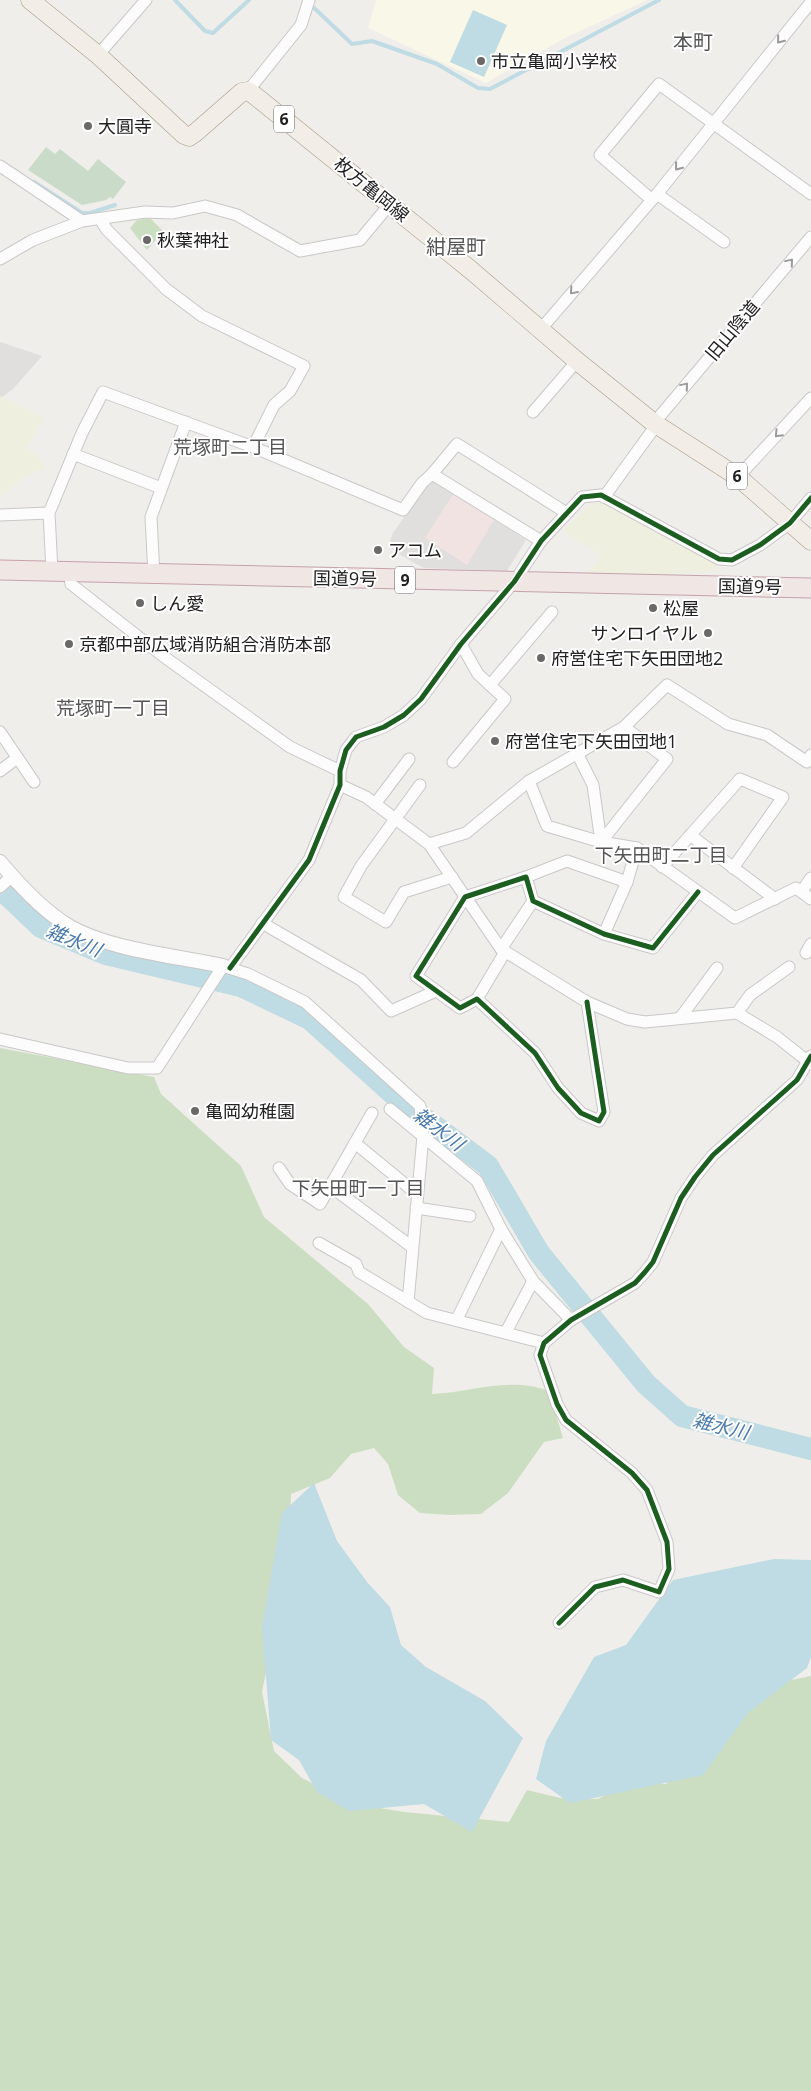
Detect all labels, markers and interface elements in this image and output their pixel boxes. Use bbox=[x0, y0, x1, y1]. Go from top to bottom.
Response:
district label: 本町 bbox=[673, 28, 713, 55]
one-way arrow bbox=[778, 34, 786, 43]
place label: 市立亀岡小学校 bbox=[491, 49, 617, 73]
marker: 市立亀岡小学校 bbox=[475, 55, 487, 67]
road number: 6 bbox=[274, 106, 294, 132]
place label: 大圓寺 bbox=[98, 114, 152, 138]
marker: 大圓寺 bbox=[82, 120, 94, 132]
street label: 枚方亀岡線 bbox=[329, 151, 415, 227]
one-way arrow bbox=[675, 161, 684, 170]
place label: 秋葉神社 bbox=[157, 228, 229, 252]
district label: 紺屋町 bbox=[426, 233, 486, 260]
marker: 秋葉神社 bbox=[141, 234, 153, 246]
one-way arrow bbox=[785, 258, 794, 267]
one-way arrow bbox=[570, 285, 579, 294]
street label: 旧山陰道 bbox=[700, 295, 764, 365]
one-way arrow bbox=[680, 382, 689, 391]
one-way arrow bbox=[775, 429, 784, 438]
district label: 荒塚町二丁目 bbox=[173, 434, 287, 460]
road number: 6 bbox=[727, 462, 747, 490]
place label: アコム bbox=[388, 538, 442, 562]
marker: アコム bbox=[372, 544, 384, 556]
street label: 国道9号 bbox=[313, 565, 377, 591]
road number: 9 bbox=[395, 566, 415, 594]
street label: 国道9号 bbox=[718, 573, 782, 599]
place label: しん愛 bbox=[150, 591, 204, 615]
place label: 松屋 bbox=[663, 596, 699, 620]
marker: しん愛 bbox=[134, 597, 146, 609]
marker: 松屋 bbox=[647, 602, 659, 614]
place label: サンロイヤル bbox=[591, 621, 698, 645]
marker: サンロイヤル bbox=[702, 627, 714, 639]
place label: 京都中部広域消防組合消防本部 bbox=[79, 632, 331, 656]
marker: 京都中部広域消防組合消防本部 bbox=[63, 638, 75, 650]
place label: 府営住宅下矢田団地2 bbox=[551, 646, 723, 670]
marker: 府営住宅下矢田団地2 bbox=[535, 652, 547, 664]
district label: 荒塚町一丁目 bbox=[56, 695, 170, 721]
place label: 府営住宅下矢田団地1 bbox=[505, 729, 677, 753]
marker: 府営住宅下矢田団地1 bbox=[489, 735, 501, 747]
district label: 下矢田町二丁目 bbox=[594, 842, 728, 868]
water label: 雑水川 bbox=[43, 917, 107, 963]
place label: 亀岡幼稚園 bbox=[205, 1099, 295, 1123]
water label: 雑水川 bbox=[408, 1101, 471, 1158]
marker: 亀岡幼稚園 bbox=[189, 1105, 201, 1117]
district label: 下矢田町一丁目 bbox=[291, 1175, 425, 1201]
water label: 雑水川 bbox=[690, 1406, 754, 1446]

